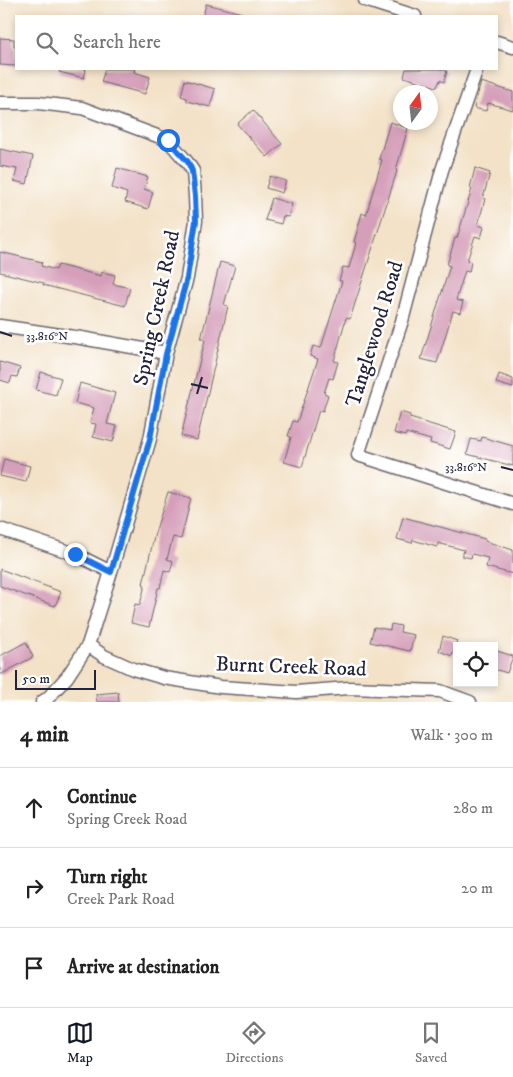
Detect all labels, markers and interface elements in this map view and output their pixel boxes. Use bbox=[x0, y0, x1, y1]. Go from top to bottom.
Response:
search box bbox=[15, 15, 498, 70]
icon: search bbox=[33, 29, 61, 57]
text: Search here bbox=[73, 31, 161, 54]
north arrow bbox=[393, 85, 438, 130]
route start bbox=[157, 129, 180, 152]
street label: Spring Creek Road bbox=[128, 228, 186, 388]
street label: Tanglewood Road bbox=[340, 257, 410, 410]
text: 33.816°N bbox=[26, 329, 68, 344]
text: 33.816°N bbox=[445, 460, 487, 475]
route end bbox=[64, 543, 87, 566]
map controls bbox=[453, 642, 498, 687]
button: locate bbox=[453, 642, 498, 687]
street label: Burnt Creek Road bbox=[215, 651, 367, 683]
scale bar bbox=[15, 667, 96, 690]
text: 50 m bbox=[22, 670, 50, 688]
text: 4 min bbox=[20, 722, 69, 748]
text: Walk · 300 m bbox=[410, 725, 493, 745]
text: Continue bbox=[67, 786, 137, 809]
icon: ahead bbox=[20, 794, 48, 822]
text: 280 m bbox=[453, 798, 493, 818]
text: Spring Creek Road bbox=[67, 809, 187, 829]
text: Turn right bbox=[67, 866, 147, 889]
icon: right bbox=[20, 874, 48, 902]
text: 20 m bbox=[461, 878, 493, 898]
text: Creek Park Road bbox=[67, 889, 175, 909]
icon: arrive bbox=[20, 954, 48, 982]
text: Arrive at destination bbox=[67, 956, 219, 979]
tab: Map bbox=[66, 1019, 94, 1067]
tab: Directions bbox=[225, 1019, 283, 1067]
tab: Saved bbox=[415, 1019, 447, 1067]

